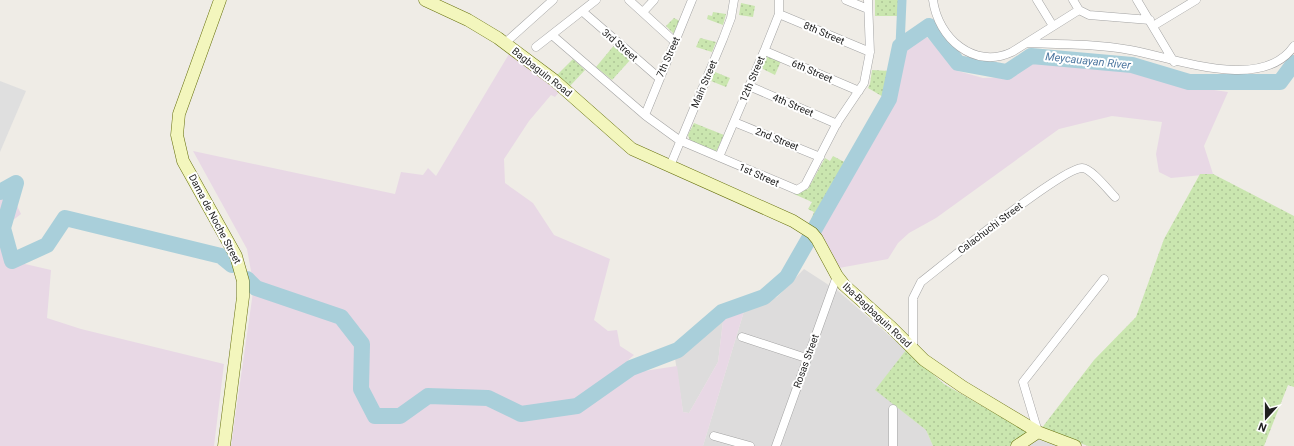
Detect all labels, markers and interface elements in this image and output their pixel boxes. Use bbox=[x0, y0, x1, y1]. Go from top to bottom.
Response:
street label: 8th Street bbox=[802, 19, 846, 47]
street label: 3rd Street bbox=[600, 27, 640, 63]
street label: 7th Street bbox=[654, 35, 682, 79]
street label: Bagbaguin Road bbox=[510, 45, 574, 99]
water label: Meycauayan River bbox=[1045, 50, 1132, 72]
street label: 12th Street bbox=[737, 54, 767, 104]
street label: 6th Street bbox=[790, 57, 834, 85]
street label: Main Street bbox=[689, 58, 719, 110]
street label: 4th Street bbox=[771, 91, 815, 119]
street label: 2nd Street bbox=[754, 125, 800, 153]
street label: 1st Street bbox=[737, 161, 781, 189]
street label: Dama de Noche Street bbox=[187, 172, 243, 266]
street label: Calachuchi Street bbox=[955, 200, 1025, 256]
street label: Iba-Bagbaguin Road bbox=[841, 280, 913, 350]
street label: Rosas Street bbox=[791, 333, 821, 389]
north arrow bbox=[1246, 398, 1286, 438]
text: N bbox=[1256, 419, 1269, 434]

